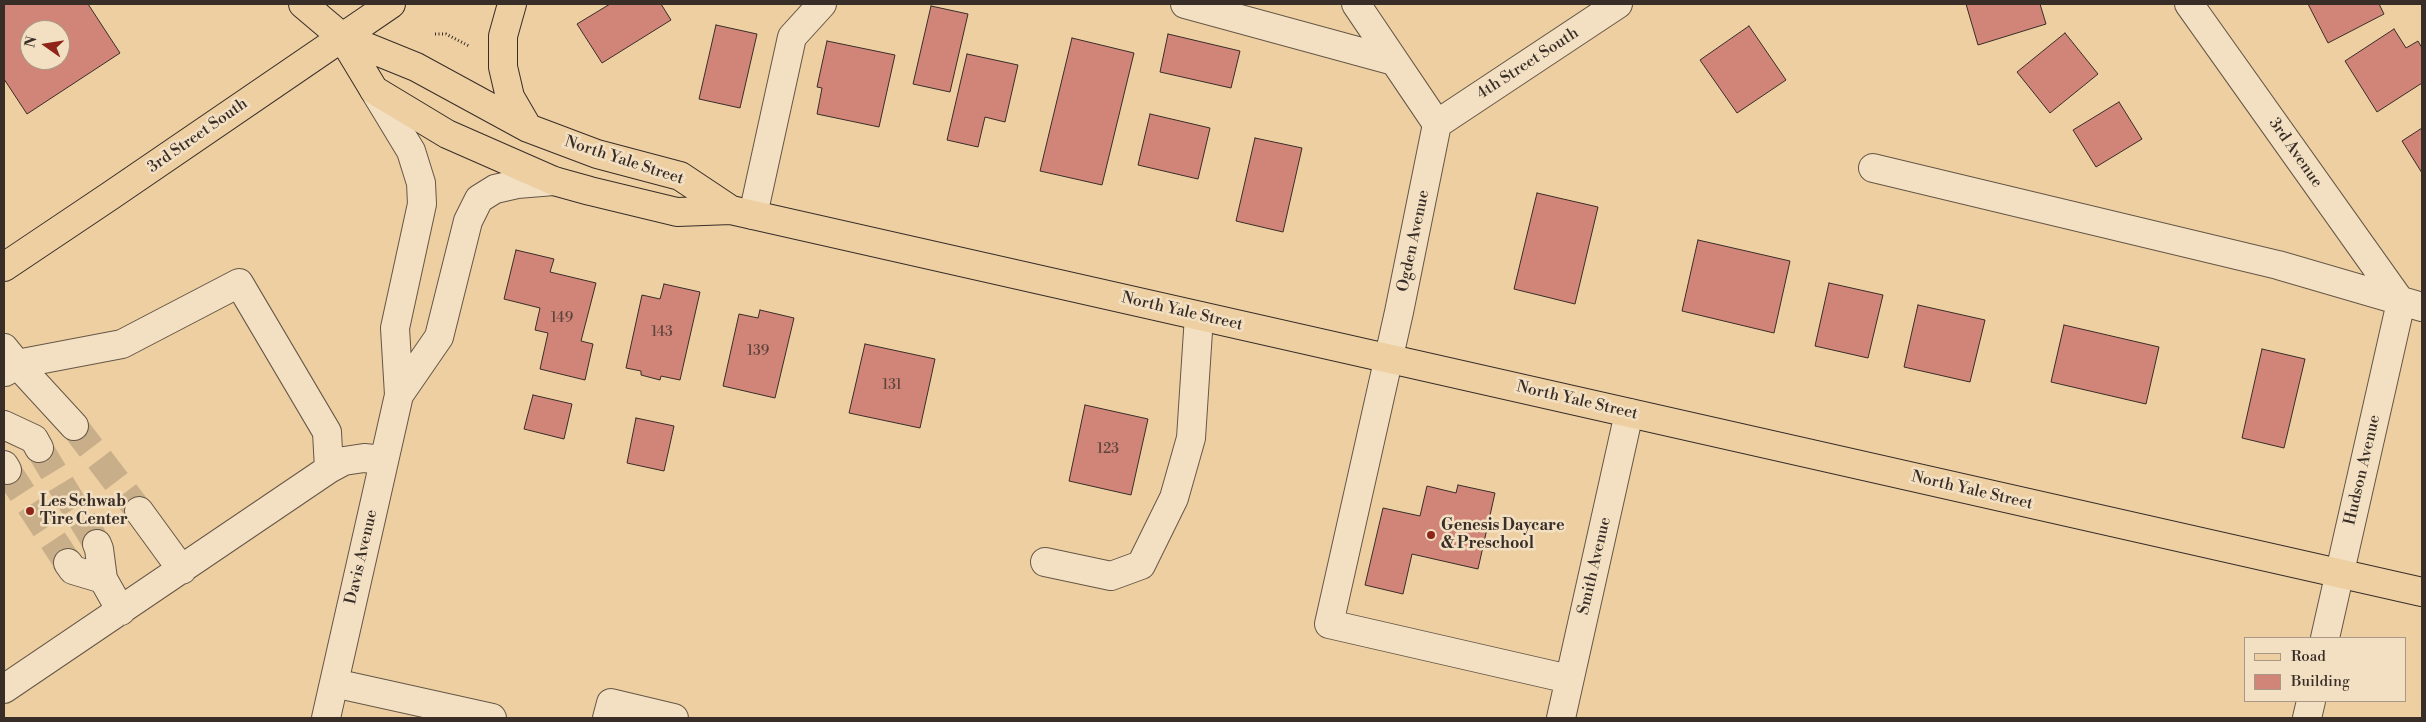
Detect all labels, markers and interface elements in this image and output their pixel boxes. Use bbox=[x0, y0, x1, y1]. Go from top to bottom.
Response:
north arrow bbox=[20, 20, 70, 70]
street label: 4th Street South bbox=[1473, 24, 1583, 104]
text: N bbox=[21, 34, 41, 49]
street label: 3rd Street South bbox=[144, 94, 252, 178]
street label: 3rd Avenue bbox=[2264, 114, 2326, 192]
street label: North Yale Street bbox=[562, 133, 686, 189]
street label: Ogden Avenue bbox=[1394, 188, 1434, 294]
street label: North Yale Street bbox=[1119, 289, 1245, 335]
house number: 149 bbox=[551, 311, 573, 327]
house number: 143 bbox=[651, 325, 673, 341]
house number: 139 bbox=[747, 344, 769, 360]
house number: 131 bbox=[882, 378, 902, 394]
street label: North Yale Street bbox=[1514, 378, 1640, 424]
street label: Hudson Avenue bbox=[2341, 413, 2385, 527]
house number: 123 bbox=[1097, 442, 1119, 458]
street label: North Yale Street bbox=[1909, 468, 2035, 514]
place label: Les Schwab Tire Center bbox=[40, 492, 128, 530]
marker: Les Schwab Tire Center bbox=[24, 505, 36, 517]
street label: Davis Avenue bbox=[342, 508, 382, 606]
street label: Smith Avenue bbox=[1574, 515, 1616, 617]
place label: Genesis Daycare & Preschool bbox=[1441, 516, 1565, 554]
marker: Genesis Daycare & Preschool bbox=[1425, 529, 1437, 541]
legend bbox=[2244, 637, 2406, 702]
text: Road bbox=[2291, 647, 2326, 666]
text: Building bbox=[2291, 672, 2350, 691]

